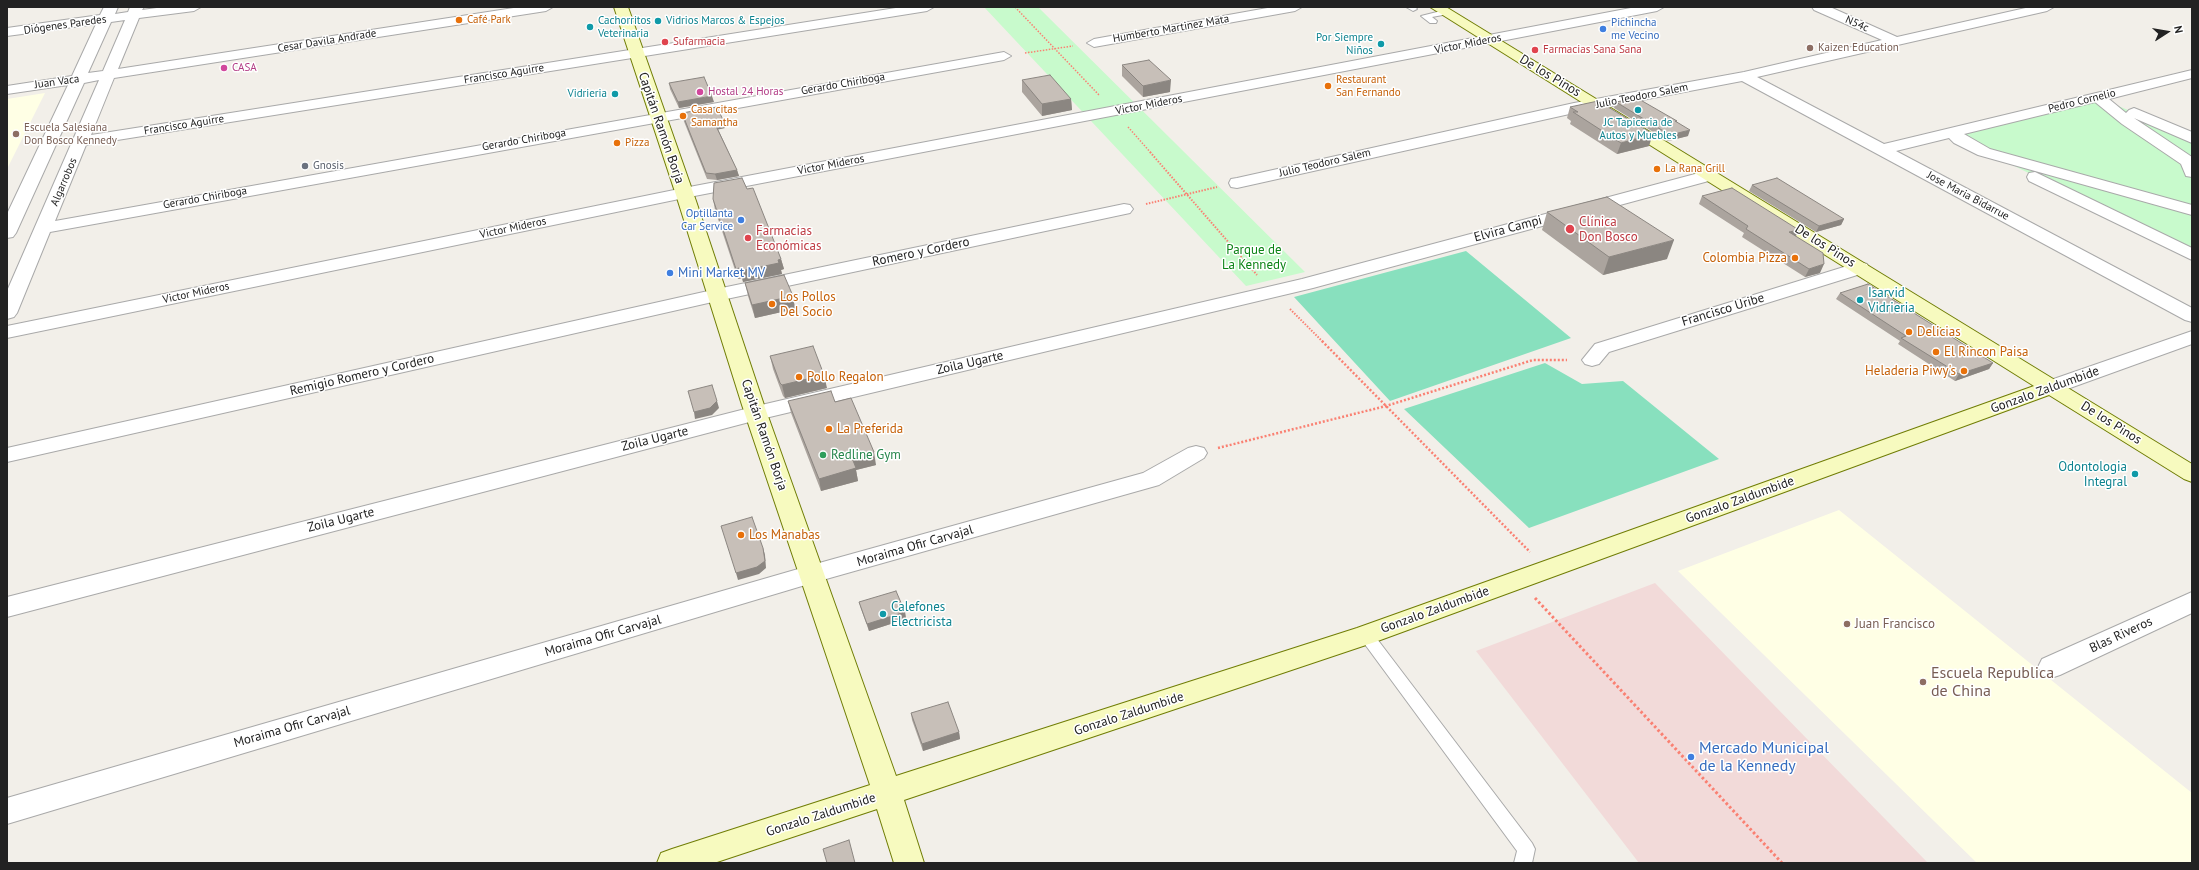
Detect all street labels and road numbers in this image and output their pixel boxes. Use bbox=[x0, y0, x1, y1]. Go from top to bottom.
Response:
street label: Humberto Martinez Mata bbox=[1112, 12, 1230, 46]
street label: Diógenes Paredes bbox=[23, 13, 107, 37]
street label: N54c bbox=[1843, 13, 1871, 35]
street label: Cesar Davila Andrade bbox=[277, 27, 377, 55]
street label: Victor Mideros bbox=[1433, 31, 1503, 57]
street label: De los Pinos bbox=[1517, 52, 1583, 100]
street label: Francisco Aguirre bbox=[463, 61, 545, 87]
street label: Capitán Ramón Borja bbox=[635, 70, 687, 186]
street label: Gerardo Chiriboga bbox=[800, 70, 886, 98]
street label: Juan Vaca bbox=[34, 72, 80, 92]
street label: Julio Teodoro Salem bbox=[1595, 81, 1689, 111]
street label: Pedro Cornelio bbox=[2047, 86, 2117, 116]
street label: Victor Mideros bbox=[1114, 92, 1184, 118]
street label: Francisco Aguirre bbox=[143, 112, 225, 138]
street label: Gerardo Chiriboga bbox=[481, 126, 567, 154]
street label: Julio Teodoro Salem bbox=[1278, 146, 1372, 180]
street label: Victor Mideros bbox=[796, 152, 866, 178]
street label: Algarrobos bbox=[48, 156, 80, 208]
street label: Jose Maria Bidarrue bbox=[1925, 169, 2011, 223]
street label: Gerardo Chiriboga bbox=[162, 184, 248, 212]
street label: Elvira Campi bbox=[1472, 212, 1544, 246]
street label: Victor Mideros bbox=[478, 215, 548, 241]
street label: De los Pinos bbox=[1792, 221, 1858, 271]
street label: Romero y Cordero bbox=[871, 234, 971, 270]
street label: Victor Mideros bbox=[161, 280, 231, 306]
street label: Francisco Uribe bbox=[1680, 290, 1766, 330]
street label: Zoila Ugarte bbox=[935, 348, 1005, 378]
street label: Remigio Romero y Cordero bbox=[288, 351, 436, 399]
street label: Gonzalo Zaldumbide bbox=[1989, 363, 2101, 417]
street label: Capitán Ramón Borja bbox=[738, 377, 790, 493]
street label: De los Pinos bbox=[2078, 398, 2144, 448]
street label: Zoila Ugarte bbox=[620, 423, 690, 455]
street label: Gonzalo Zaldumbide bbox=[1684, 473, 1796, 527]
street label: Zoila Ugarte bbox=[306, 504, 376, 536]
street label: Moraima Ofir Carvajal bbox=[855, 522, 975, 570]
street label: Gonzalo Zaldumbide bbox=[1379, 583, 1491, 637]
street label: Moraima Ofir Carvajal bbox=[543, 612, 663, 660]
street label: Blas Riveros bbox=[2087, 614, 2155, 656]
street label: Gonzalo Zaldumbide bbox=[1072, 689, 1186, 739]
street label: Moraima Ofir Carvajal bbox=[232, 703, 352, 751]
street label: Gonzalo Zaldumbide bbox=[764, 790, 878, 840]

